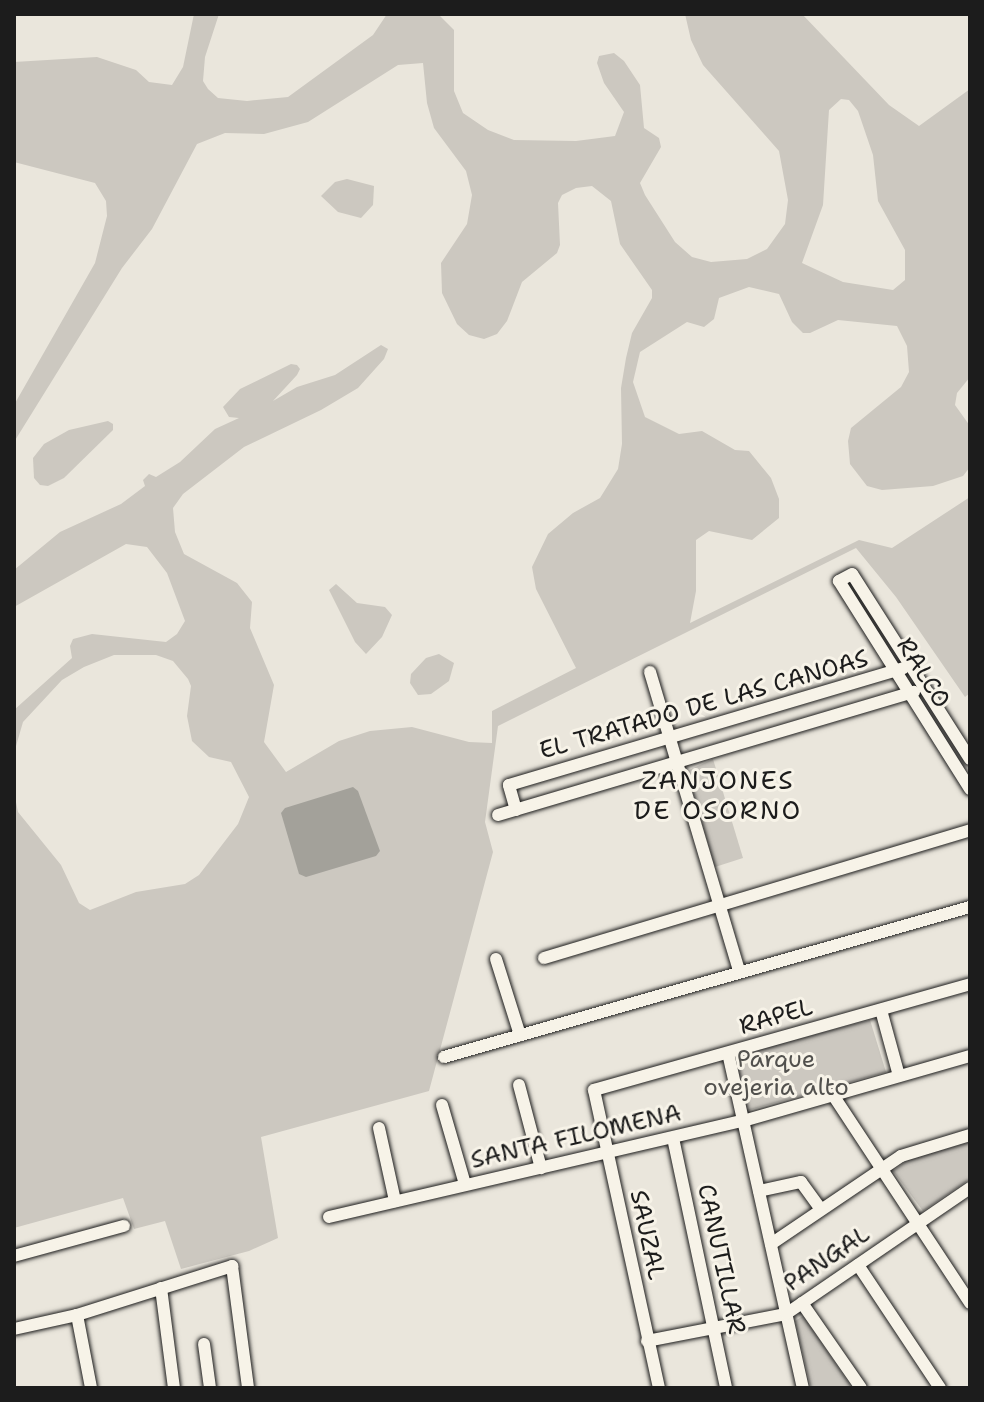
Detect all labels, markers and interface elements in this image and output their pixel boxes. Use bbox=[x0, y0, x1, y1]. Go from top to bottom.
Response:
street label: RALCO bbox=[890, 633, 956, 713]
street label: EL TRATADO DE LAS CANOAS bbox=[536, 644, 872, 766]
district label: ZANJONES DE OSORNO bbox=[634, 764, 802, 826]
street label: RAPEL bbox=[736, 993, 816, 1041]
park label: Parque ovejeria alto bbox=[703, 1046, 849, 1102]
street label: SANTA FILOMENA bbox=[468, 1099, 684, 1175]
street label: CANUTILLAR bbox=[691, 1181, 751, 1337]
street label: SAUZAL bbox=[623, 1188, 671, 1282]
street label: PANGAL bbox=[779, 1220, 875, 1298]

